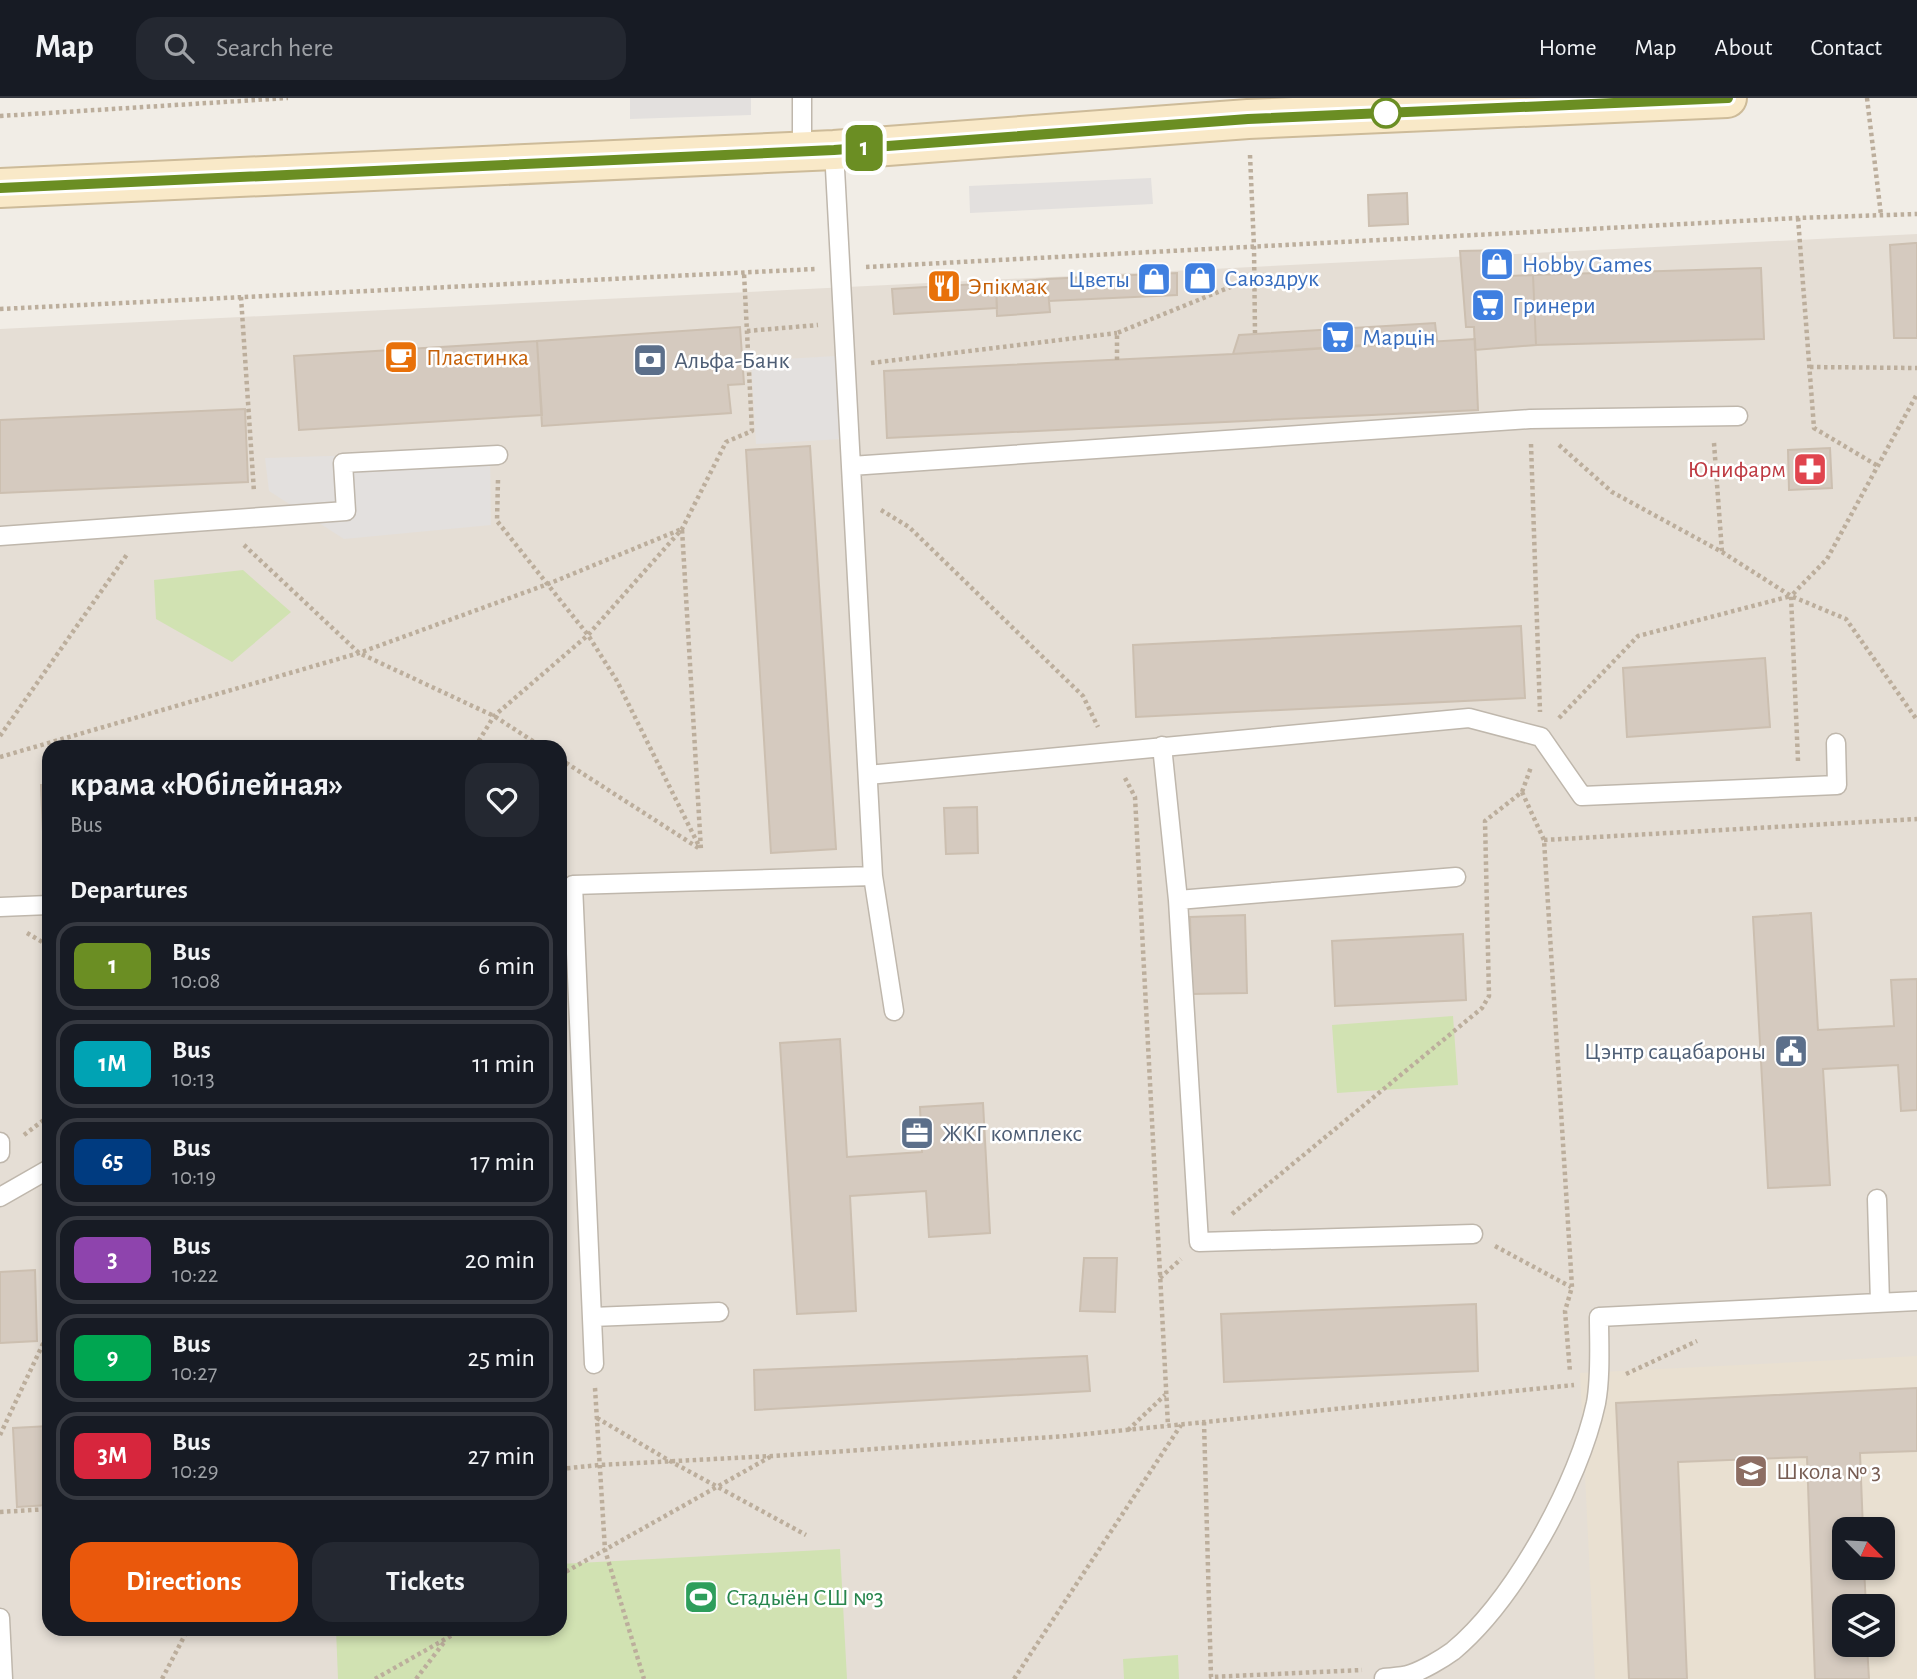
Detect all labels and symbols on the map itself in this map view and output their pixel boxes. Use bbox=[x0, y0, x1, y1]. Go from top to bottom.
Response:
unlabelled marker bbox=[1371, 98, 1401, 128]
line badge: 1 bbox=[841, 125, 887, 171]
shop icon: Hobby Games bbox=[1478, 245, 1516, 283]
place label: Hobby Games bbox=[1522, 253, 1652, 277]
shop icon: Саюздрук bbox=[1181, 259, 1219, 297]
shop icon: Цветы bbox=[1135, 260, 1173, 298]
restaurant icon: Эпікмак bbox=[925, 267, 963, 305]
place label: Саюздрук bbox=[1224, 267, 1319, 291]
place label: Цветы bbox=[1068, 268, 1130, 292]
place label: Эпікмак bbox=[968, 275, 1047, 299]
supermarket icon: Гринери bbox=[1469, 286, 1507, 324]
place label: Гринери bbox=[1512, 294, 1596, 318]
supermarket icon: Марцін bbox=[1319, 318, 1357, 356]
place label: Марцін bbox=[1362, 326, 1436, 350]
cafe icon: Пластинка bbox=[382, 338, 420, 376]
bank icon: Альфа-Банк bbox=[631, 341, 669, 379]
place label: Пластинка bbox=[426, 346, 529, 370]
place label: Альфа-Банк bbox=[674, 349, 789, 373]
pharmacy icon: Юнифарм bbox=[1791, 450, 1829, 488]
place label: Юнифарм bbox=[1687, 458, 1786, 482]
public building icon: Цэнтр сацабароны bbox=[1772, 1032, 1810, 1070]
place label: Цэнтр сацабароны bbox=[1584, 1040, 1766, 1064]
office icon: ЖКГ комплекс bbox=[898, 1114, 936, 1152]
place label: ЖКГ комплекс bbox=[942, 1122, 1082, 1146]
school or university icon: Школа № 3 bbox=[1732, 1452, 1770, 1490]
place label: Школа № 3 bbox=[1776, 1460, 1881, 1484]
north arrow bbox=[1832, 1517, 1895, 1580]
sports icon: Стадыён СШ №3 bbox=[682, 1578, 720, 1616]
place label: Стадыён СШ №3 bbox=[726, 1586, 884, 1610]

